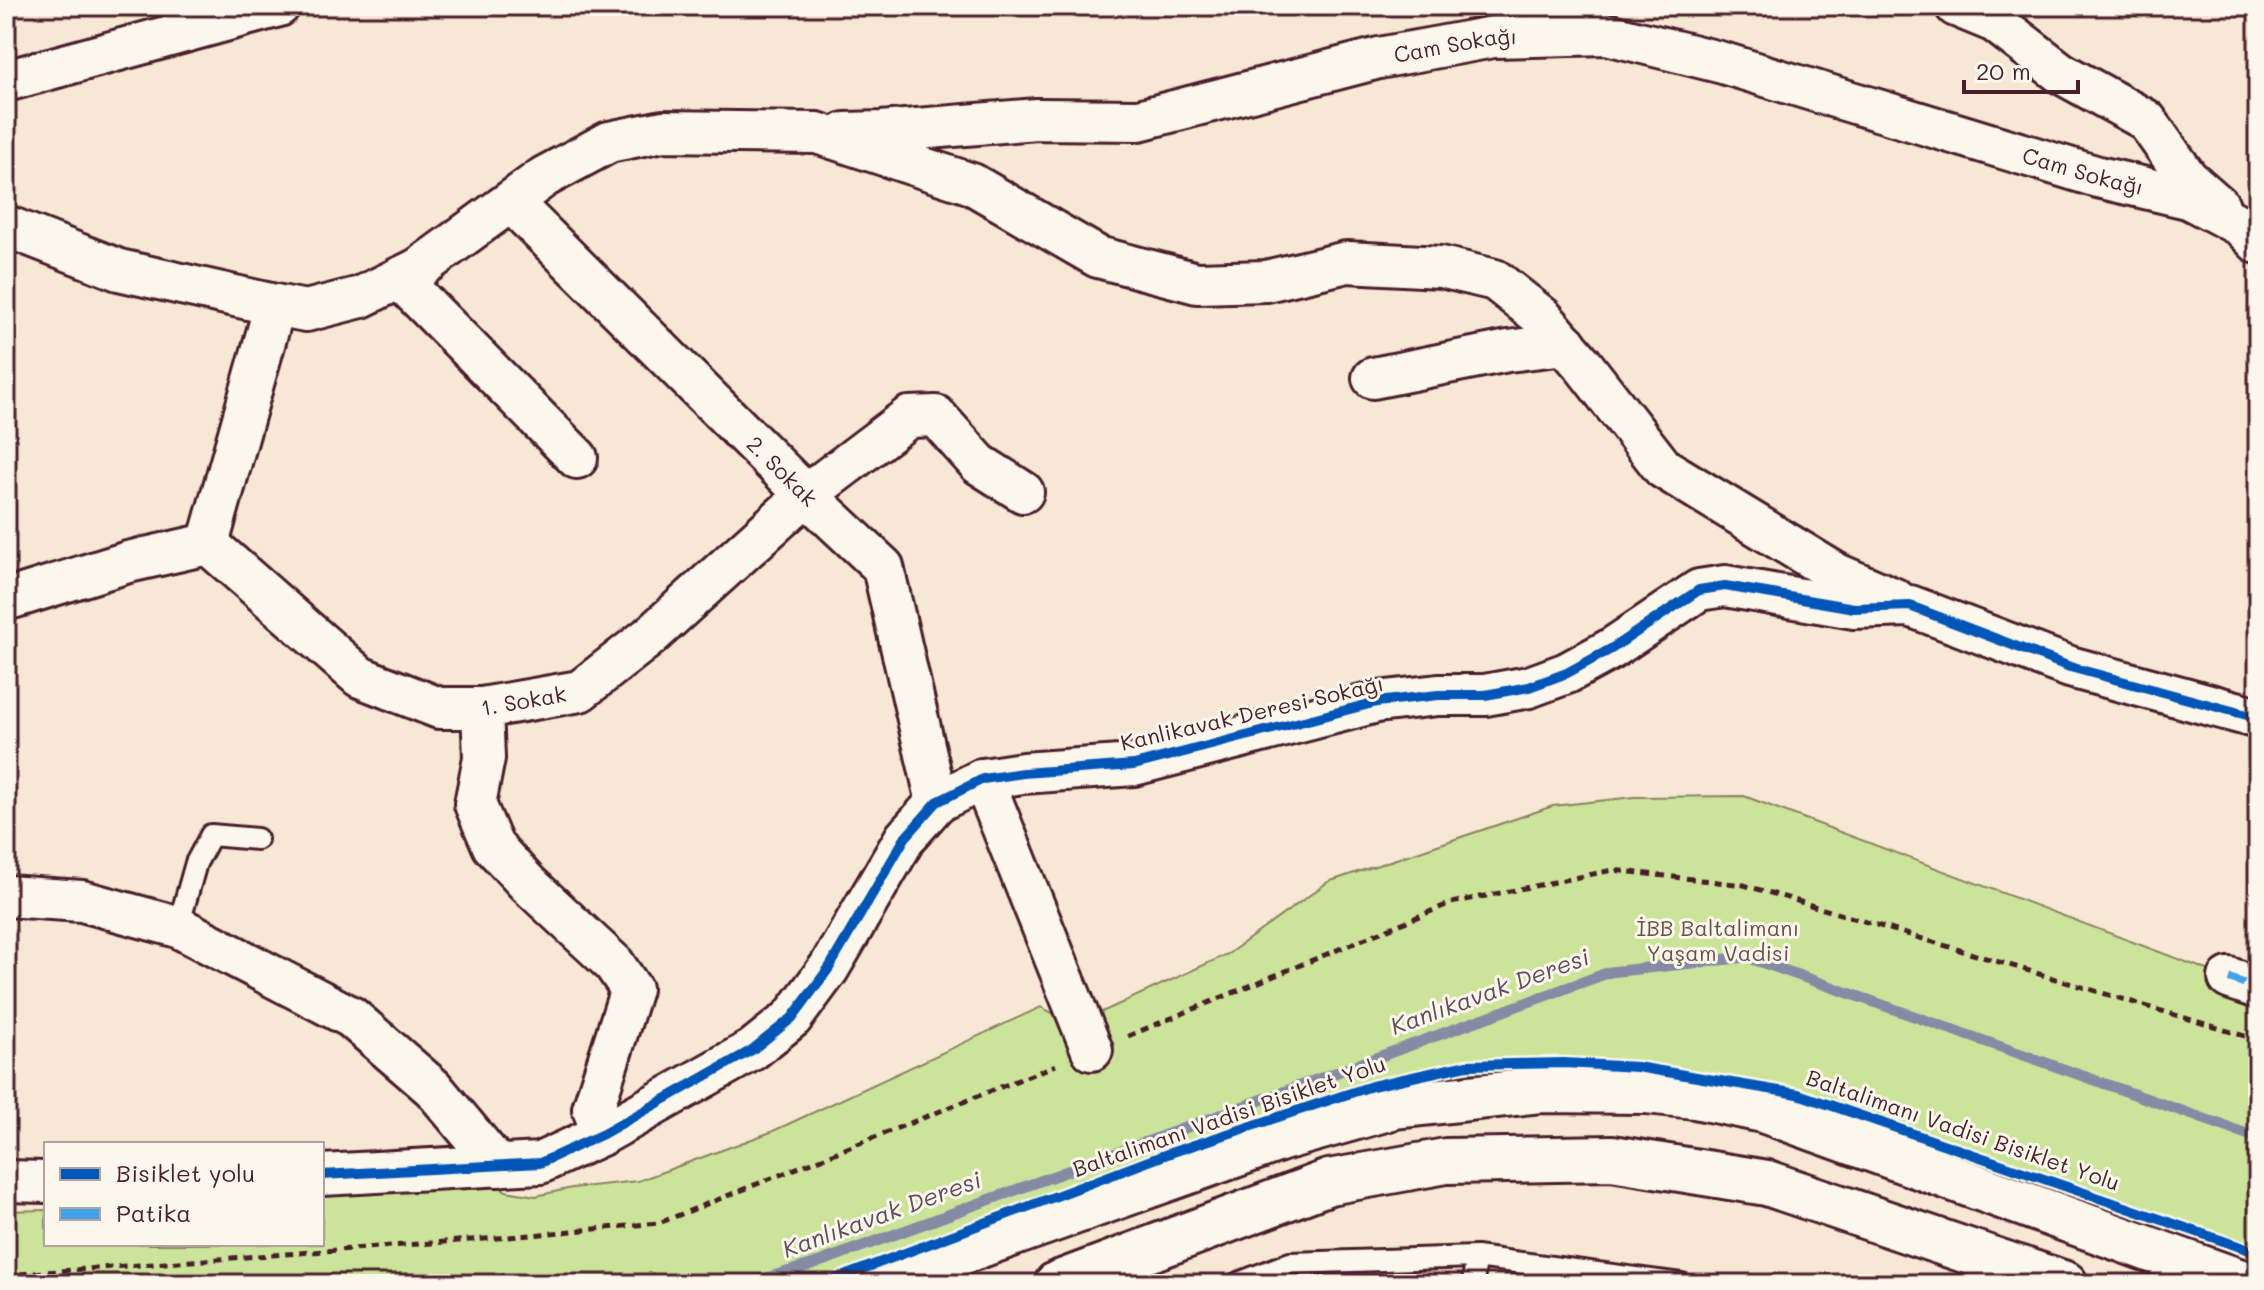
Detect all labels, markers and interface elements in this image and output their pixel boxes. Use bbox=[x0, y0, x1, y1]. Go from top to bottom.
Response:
street label: Cam Sokağı bbox=[1391, 21, 1517, 69]
scale bar bbox=[1964, 44, 2078, 94]
text: 20 m bbox=[1976, 55, 2031, 86]
street label: Cam Sokağı bbox=[2019, 140, 2147, 201]
street label: 2. Sokak bbox=[741, 429, 824, 512]
street label: Kanlikavak Deresi Sokağı bbox=[1117, 668, 1386, 757]
street label: 1. Sokak bbox=[479, 679, 568, 722]
park label: İBB Baltalimanı Yaşam Vadisi bbox=[1637, 913, 1799, 967]
water label: Kanlıkavak Deresi bbox=[1386, 940, 1594, 1041]
street label: Baltalimanı Vadisi Bisiklet Yolu bbox=[1068, 1048, 1389, 1183]
street label: Baltalimanı Vadisi Bisiklet Yolu bbox=[1803, 1062, 2124, 1197]
legend bbox=[44, 1142, 324, 1246]
text: Bisiklet yolu bbox=[116, 1157, 255, 1188]
water label: Kanlıkavak Deresi bbox=[778, 1163, 986, 1264]
text: Patika bbox=[116, 1197, 191, 1228]

